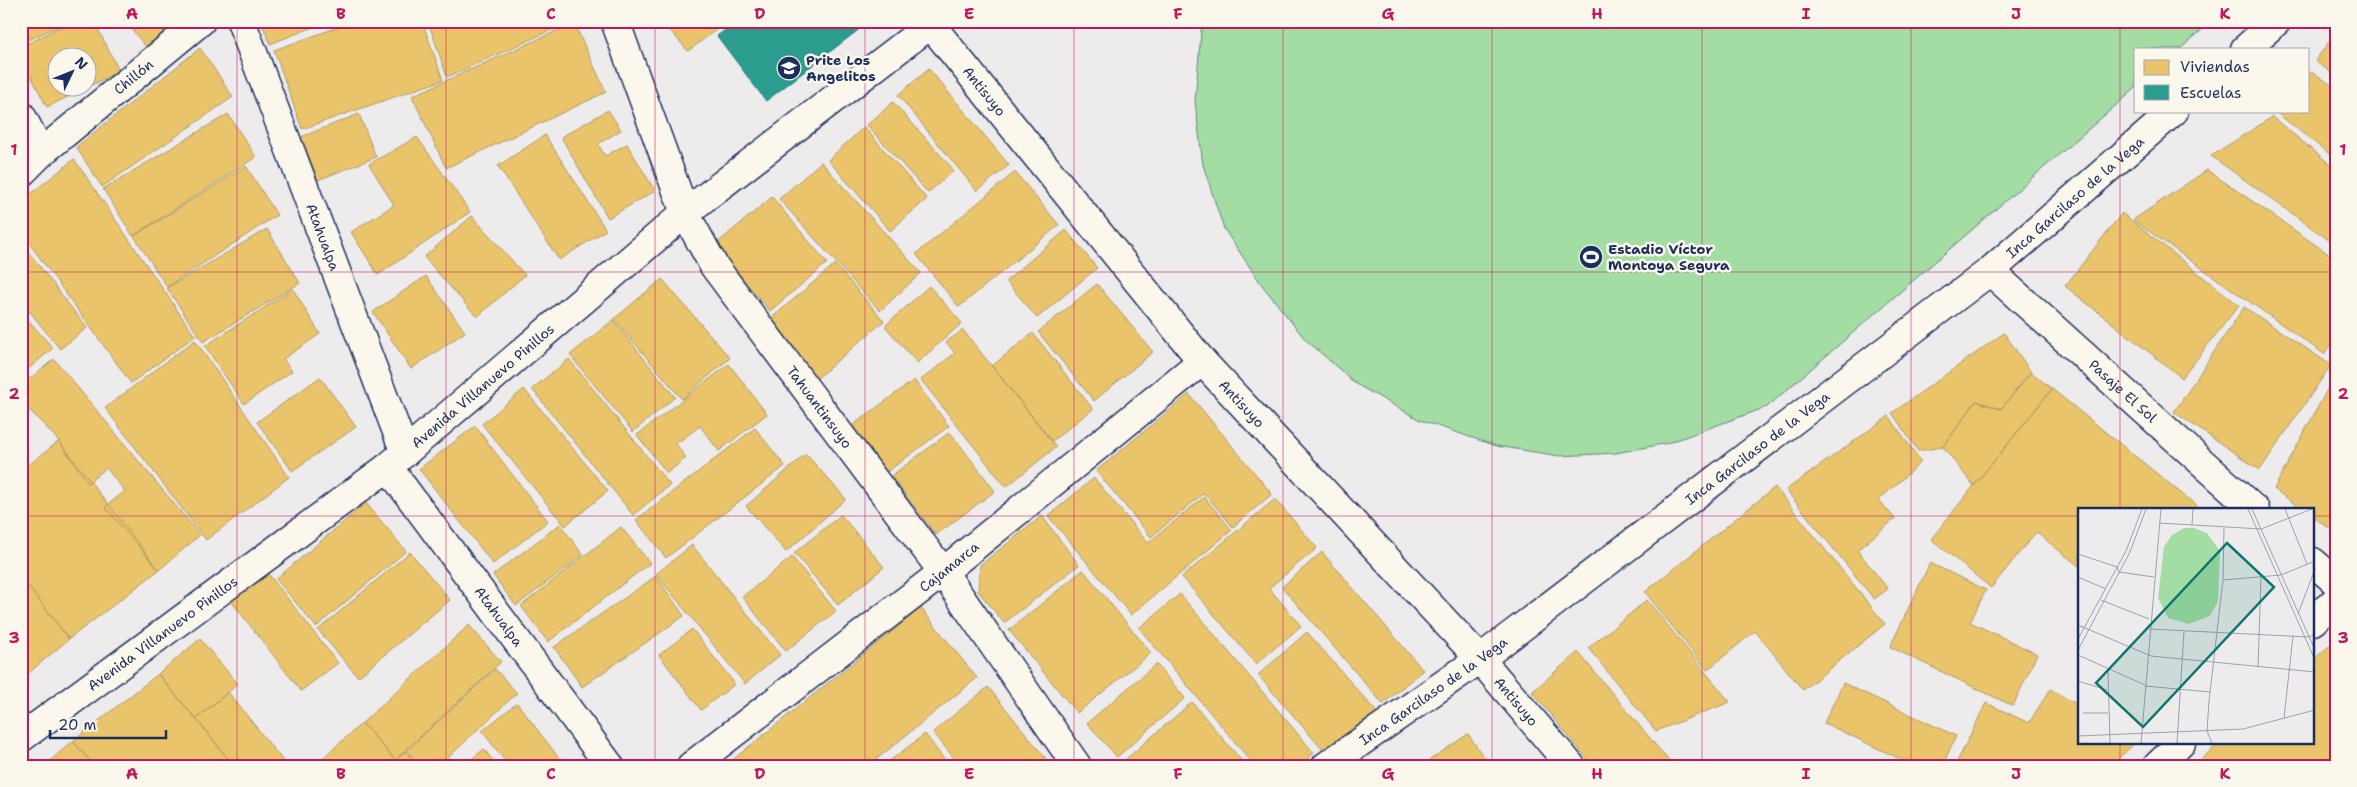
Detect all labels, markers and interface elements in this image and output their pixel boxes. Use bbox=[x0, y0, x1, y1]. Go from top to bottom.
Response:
text: A bbox=[126, 3, 138, 24]
text: B bbox=[336, 3, 346, 24]
text: C bbox=[546, 3, 556, 24]
text: D bbox=[754, 3, 766, 24]
text: E bbox=[964, 3, 974, 24]
text: F bbox=[1173, 3, 1183, 24]
text: G bbox=[1382, 3, 1395, 24]
text: H bbox=[1591, 3, 1603, 24]
text: I bbox=[1802, 3, 1811, 24]
text: J bbox=[2011, 3, 2021, 24]
text: K bbox=[2220, 3, 2231, 24]
north arrow bbox=[48, 48, 98, 98]
legend bbox=[2134, 48, 2310, 112]
place label: Prite Los Angelitos bbox=[806, 51, 876, 85]
text: N bbox=[71, 53, 92, 73]
street label: Chillón bbox=[110, 55, 157, 98]
school or university icon: Prite Los Angelitos bbox=[776, 55, 802, 81]
text: Viviendas bbox=[2180, 57, 2250, 77]
street label: Antisuyo bbox=[959, 62, 1010, 120]
text: Escuelas bbox=[2180, 83, 2242, 103]
street label: Inca Garcilaso de la Vega bbox=[2002, 132, 2148, 262]
text: 1 bbox=[10, 139, 18, 160]
text: 1 bbox=[2339, 139, 2347, 160]
street label: Atahualpa bbox=[302, 201, 344, 273]
place label: Estadio Víctor Montoya Segura bbox=[1608, 240, 1730, 274]
sports icon: Estadio Víctor Montoya Segura bbox=[1578, 244, 1604, 270]
street label: Avenida Villanuevo Pinillos bbox=[408, 320, 558, 452]
street label: Pasaje El Sol bbox=[2085, 356, 2161, 427]
street label: Tahuantinsuyo bbox=[783, 362, 856, 452]
street label: Antisuyo bbox=[1215, 376, 1269, 431]
text: 2 bbox=[8, 383, 20, 404]
text: 2 bbox=[2337, 383, 2349, 404]
street label: Inca Garcilaso de la Vega bbox=[1681, 387, 1833, 509]
inset map bbox=[2078, 508, 2314, 744]
street label: Cajamarca bbox=[916, 537, 983, 596]
street label: Avenida Villanuevo Pinillos bbox=[84, 572, 241, 695]
street label: Atahualpa bbox=[471, 583, 527, 650]
text: 3 bbox=[8, 627, 20, 648]
text: 3 bbox=[2337, 627, 2349, 648]
street label: Inca Garcilaso de la Vega bbox=[1356, 632, 1511, 749]
street label: Antisuyo bbox=[1490, 673, 1542, 730]
scale bar bbox=[50, 707, 166, 739]
text: 20 m bbox=[58, 715, 97, 735]
text: A bbox=[126, 763, 138, 784]
text: B bbox=[336, 763, 346, 784]
text: C bbox=[546, 763, 556, 784]
text: D bbox=[754, 763, 766, 784]
text: E bbox=[964, 763, 974, 784]
text: F bbox=[1173, 763, 1183, 784]
text: G bbox=[1382, 763, 1395, 784]
text: H bbox=[1591, 763, 1603, 784]
text: I bbox=[1802, 763, 1811, 784]
text: J bbox=[2011, 763, 2021, 784]
text: K bbox=[2220, 763, 2231, 784]

